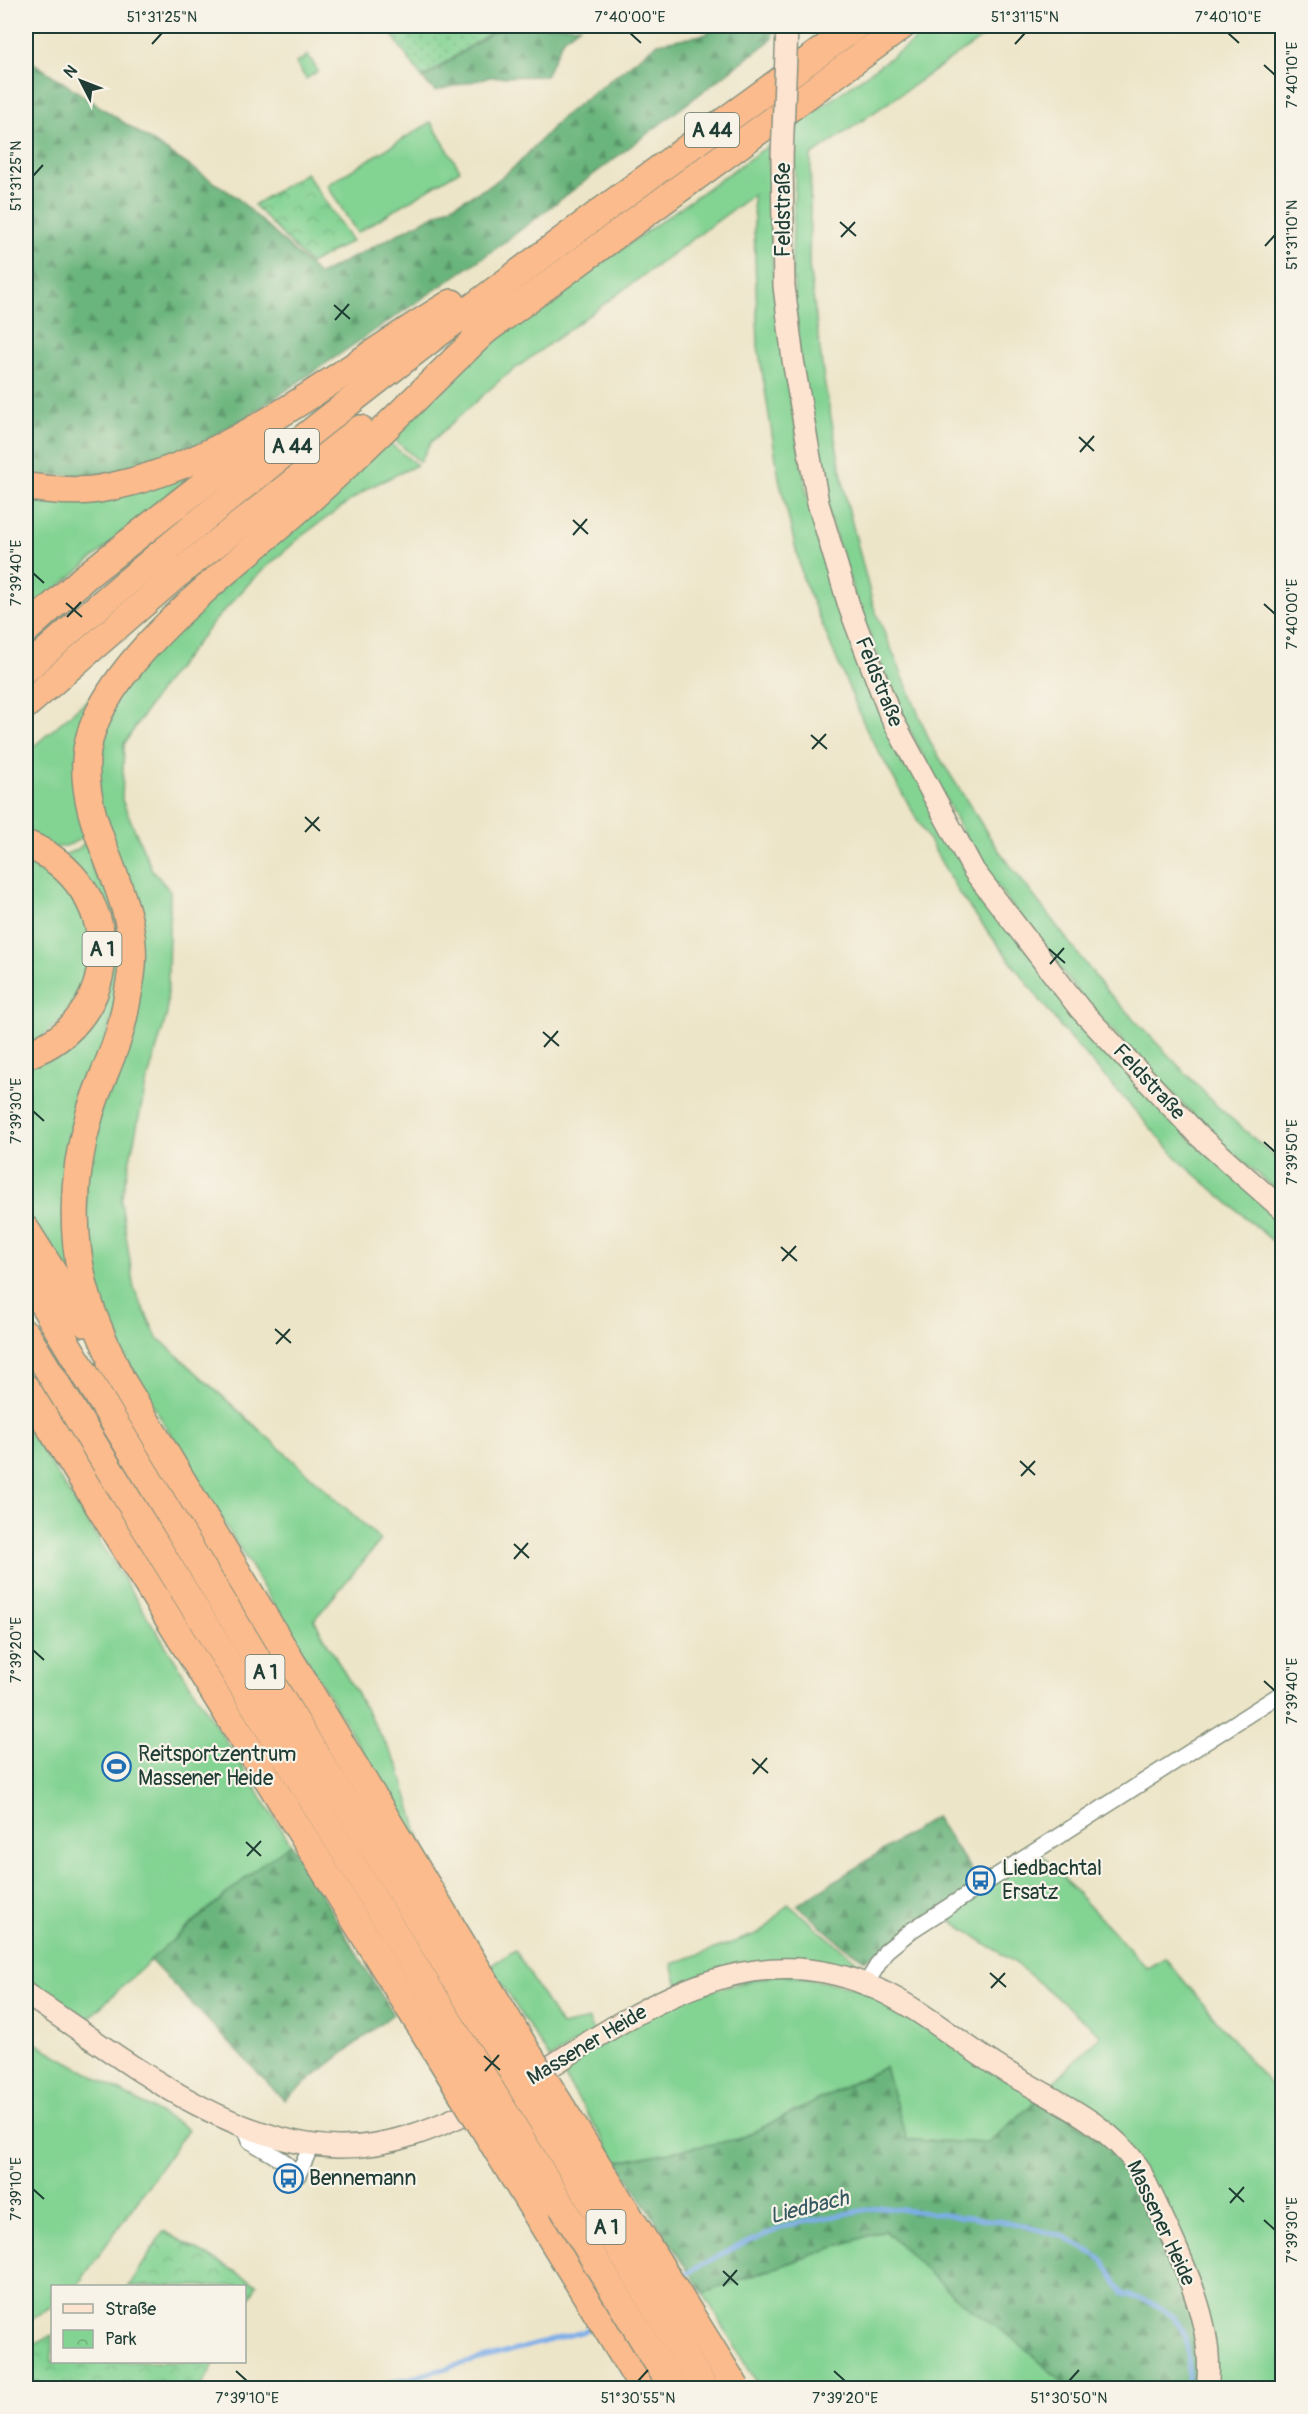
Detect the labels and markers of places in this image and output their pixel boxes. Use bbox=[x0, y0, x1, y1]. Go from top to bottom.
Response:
place label: Reitsportzentrum Massener Heide bbox=[138, 1741, 296, 1792]
sports icon: Reitsportzentrum Massener Heide bbox=[101, 1750, 133, 1782]
place label: Liedbachtal Ersatz bbox=[1002, 1855, 1102, 1906]
bus stop icon: Liedbachtal Ersatz bbox=[965, 1864, 997, 1896]
bus stop icon: Bennemann bbox=[272, 2162, 304, 2194]
place label: Bennemann bbox=[309, 2165, 416, 2192]

